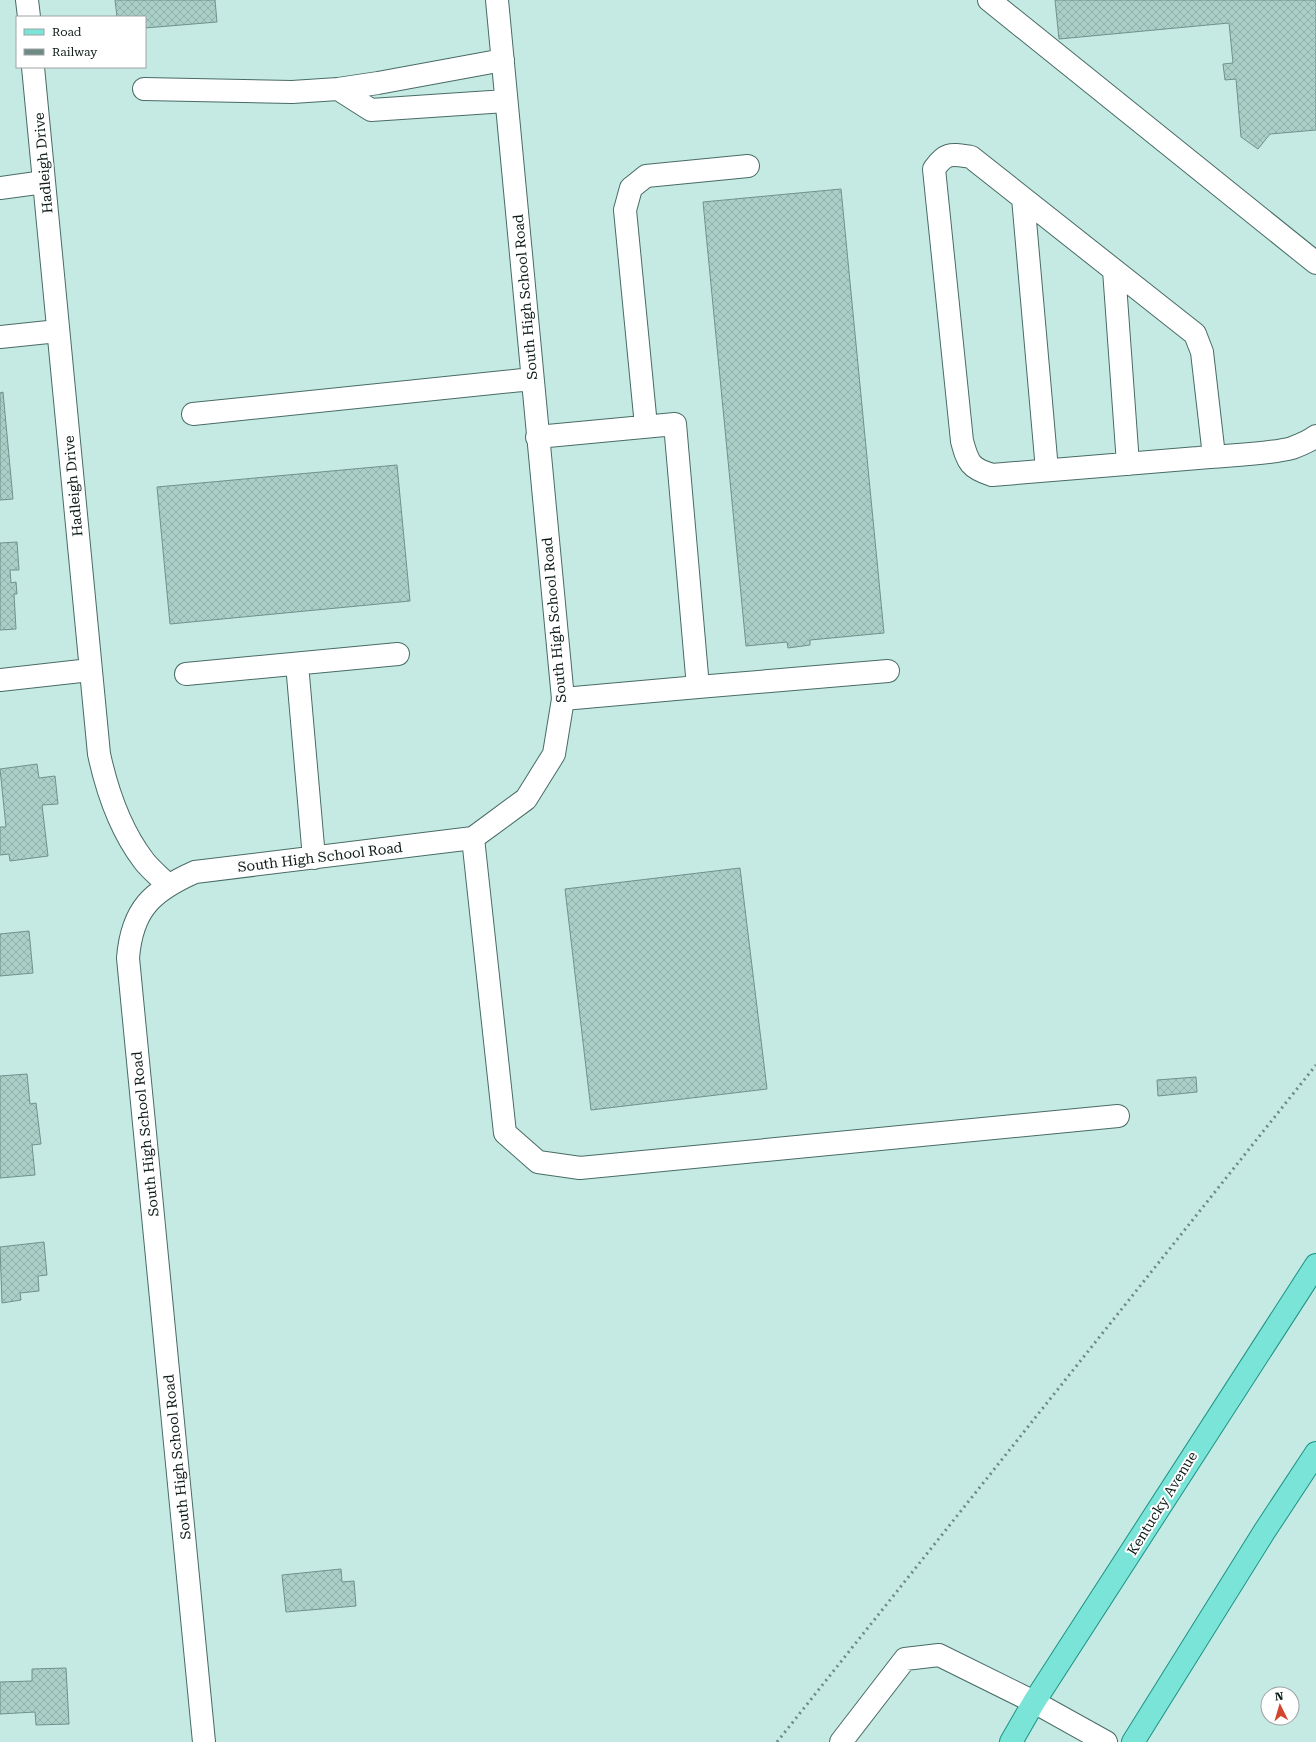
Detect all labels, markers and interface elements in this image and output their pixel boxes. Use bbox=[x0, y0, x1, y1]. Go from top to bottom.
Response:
legend bbox=[16, 16, 146, 68]
text: Road bbox=[52, 25, 82, 39]
text: Railway bbox=[52, 45, 98, 59]
street label: Hadleigh Drive bbox=[31, 111, 55, 214]
street label: South High School Road bbox=[510, 214, 540, 380]
street label: Hadleigh Drive bbox=[61, 434, 85, 537]
street label: South High School Road bbox=[539, 537, 569, 703]
street label: South High School Road bbox=[237, 839, 403, 875]
street label: South High School Road bbox=[128, 1051, 162, 1217]
street label: South High School Road bbox=[160, 1374, 194, 1540]
street label: Kentucky Avenue bbox=[1124, 1448, 1201, 1558]
north arrow bbox=[1260, 1686, 1300, 1726]
text: N bbox=[1274, 1690, 1284, 1703]

